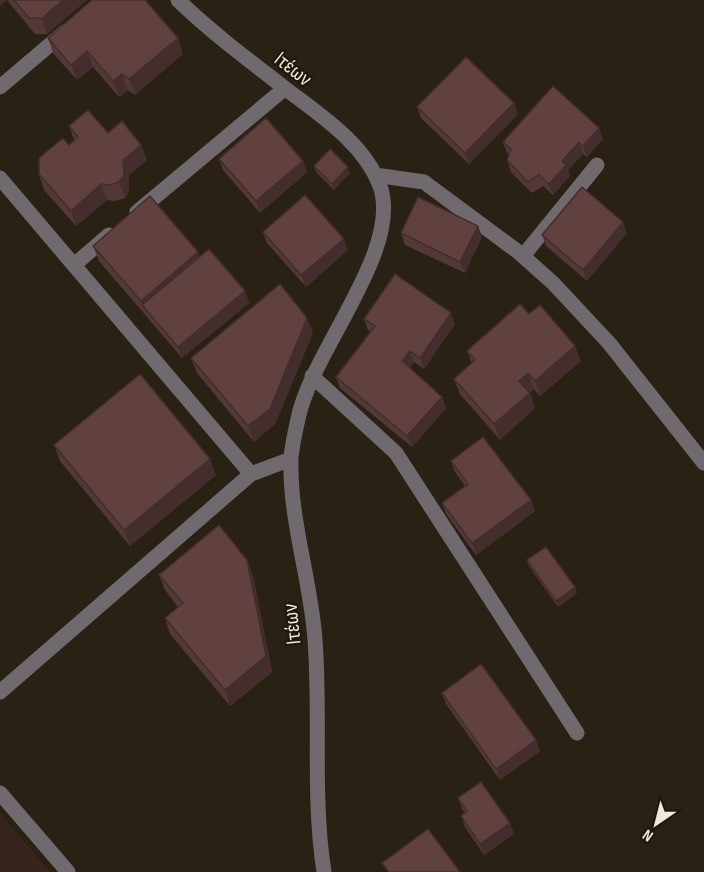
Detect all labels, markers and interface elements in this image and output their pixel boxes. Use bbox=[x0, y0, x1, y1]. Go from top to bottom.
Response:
street label: Ιτέων bbox=[269, 47, 317, 91]
street label: Ιτέων bbox=[277, 602, 307, 646]
north arrow bbox=[626, 794, 686, 854]
text: N bbox=[639, 825, 657, 845]

